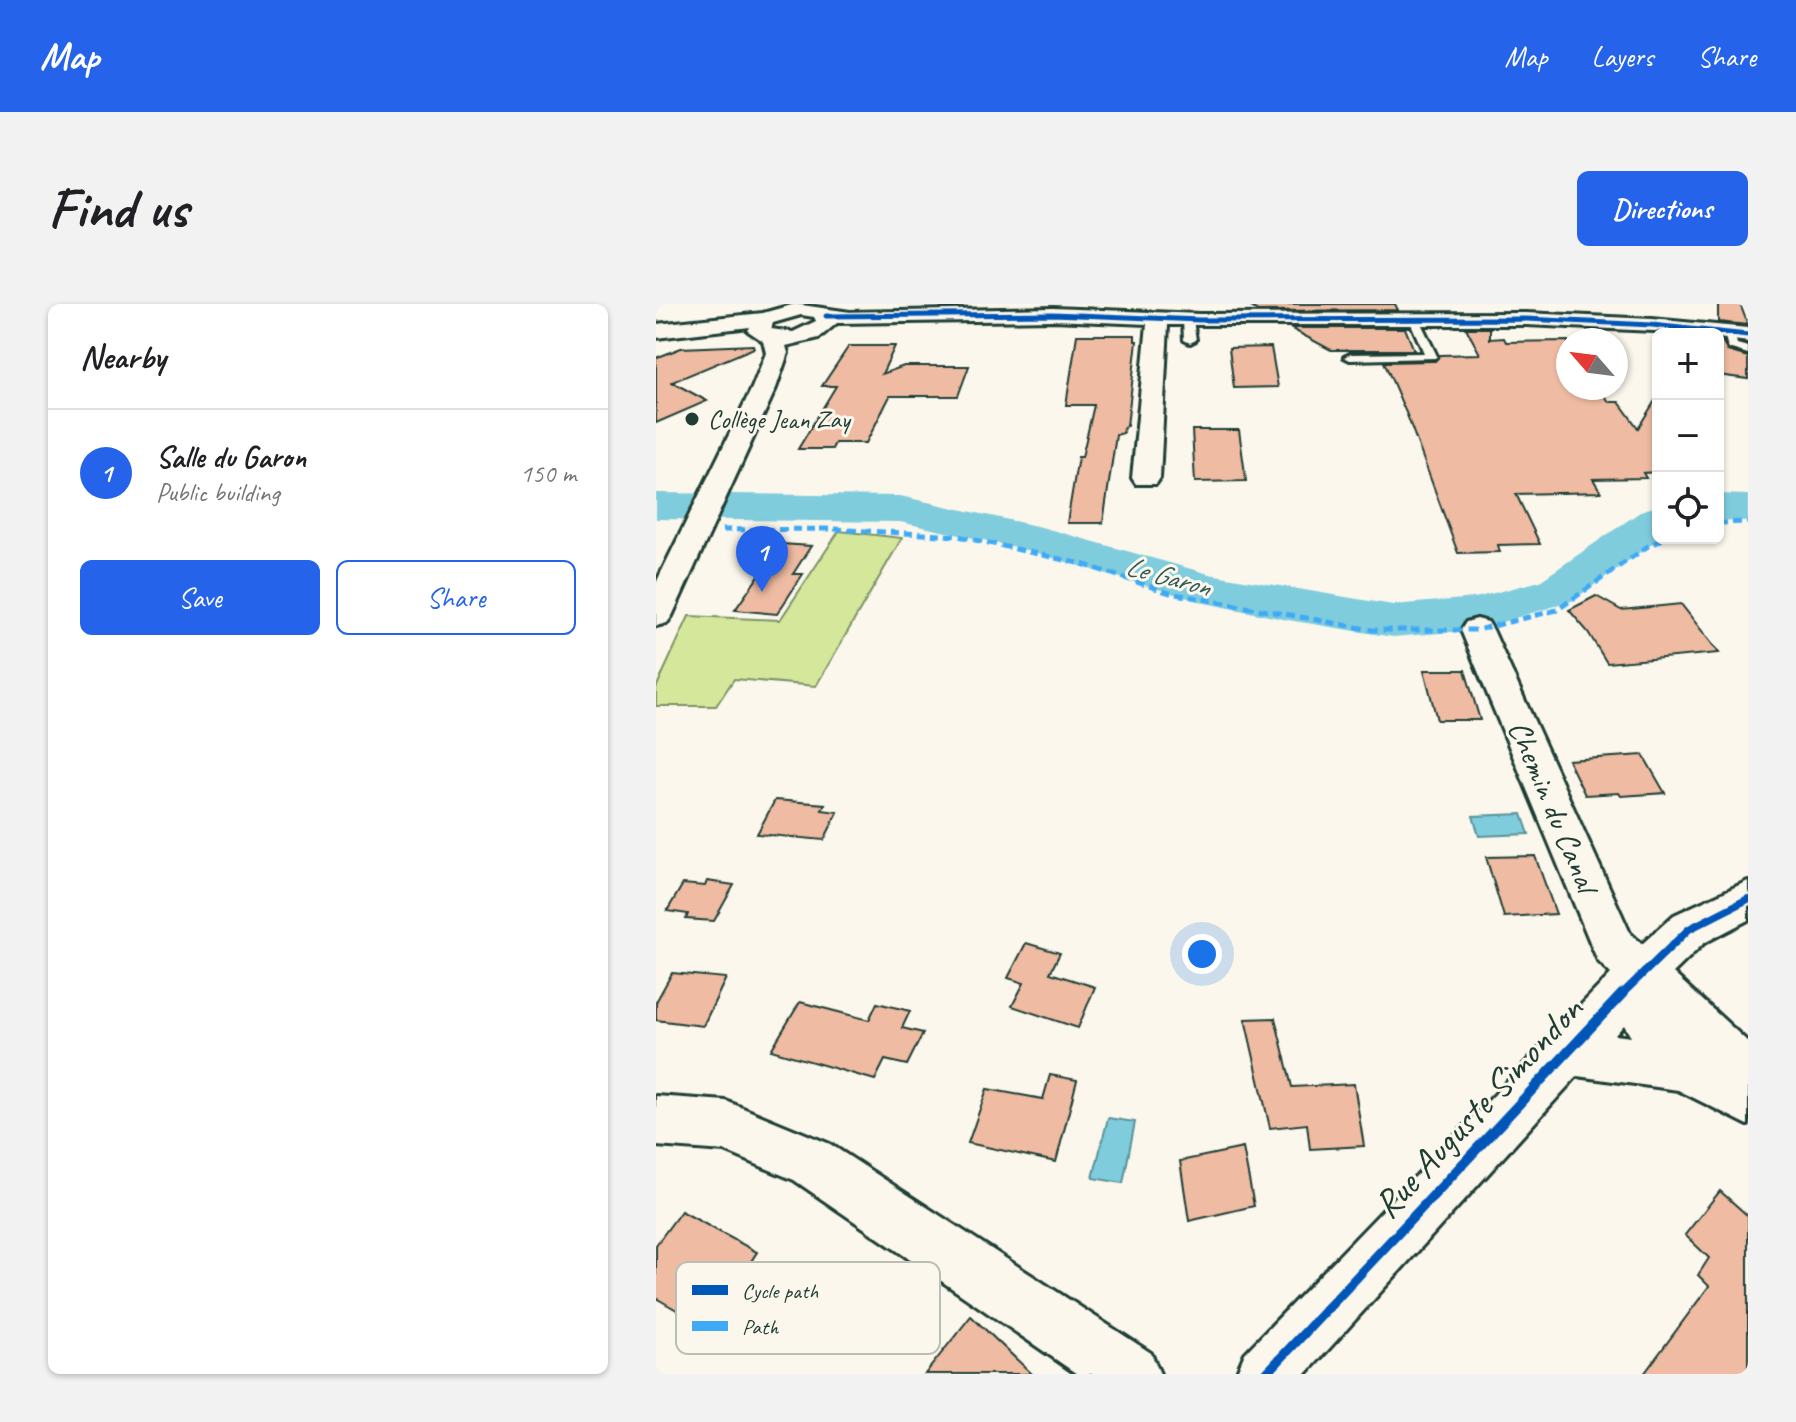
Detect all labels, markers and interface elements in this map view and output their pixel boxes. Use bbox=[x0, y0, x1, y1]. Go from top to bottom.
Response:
text: Map bbox=[40, 33, 99, 80]
text: Map bbox=[1505, 39, 1548, 74]
text: Layers bbox=[1592, 39, 1653, 74]
text: Share bbox=[1697, 39, 1756, 74]
button: Directions bbox=[1577, 171, 1748, 246]
text: Find us bbox=[48, 173, 188, 244]
north arrow bbox=[1556, 328, 1628, 400]
map controls bbox=[1652, 328, 1724, 544]
button: + bbox=[1652, 328, 1724, 400]
text: Nearby bbox=[80, 335, 166, 378]
button: − bbox=[1652, 400, 1724, 472]
place label: Collège Jean Zay bbox=[708, 403, 852, 436]
marker: Collège Jean Zay bbox=[683, 410, 701, 428]
text: Salle du Garon bbox=[156, 438, 306, 476]
text: 1 bbox=[100, 457, 112, 490]
text: 150 m bbox=[520, 457, 576, 490]
button: locate bbox=[1652, 472, 1724, 544]
text: Public building bbox=[156, 476, 279, 509]
pin: 1 bbox=[736, 526, 788, 592]
water label: Le Garon bbox=[1122, 548, 1216, 605]
button: Save bbox=[80, 560, 320, 635]
button: Share bbox=[336, 560, 576, 635]
street label: Chemin du Canal bbox=[1499, 714, 1610, 903]
your location bbox=[1182, 934, 1222, 974]
street label: Rue Auguste Simondon bbox=[1363, 985, 1594, 1228]
legend bbox=[676, 1262, 940, 1354]
text: Cycle path bbox=[742, 1277, 819, 1305]
text: Path bbox=[742, 1313, 779, 1341]

